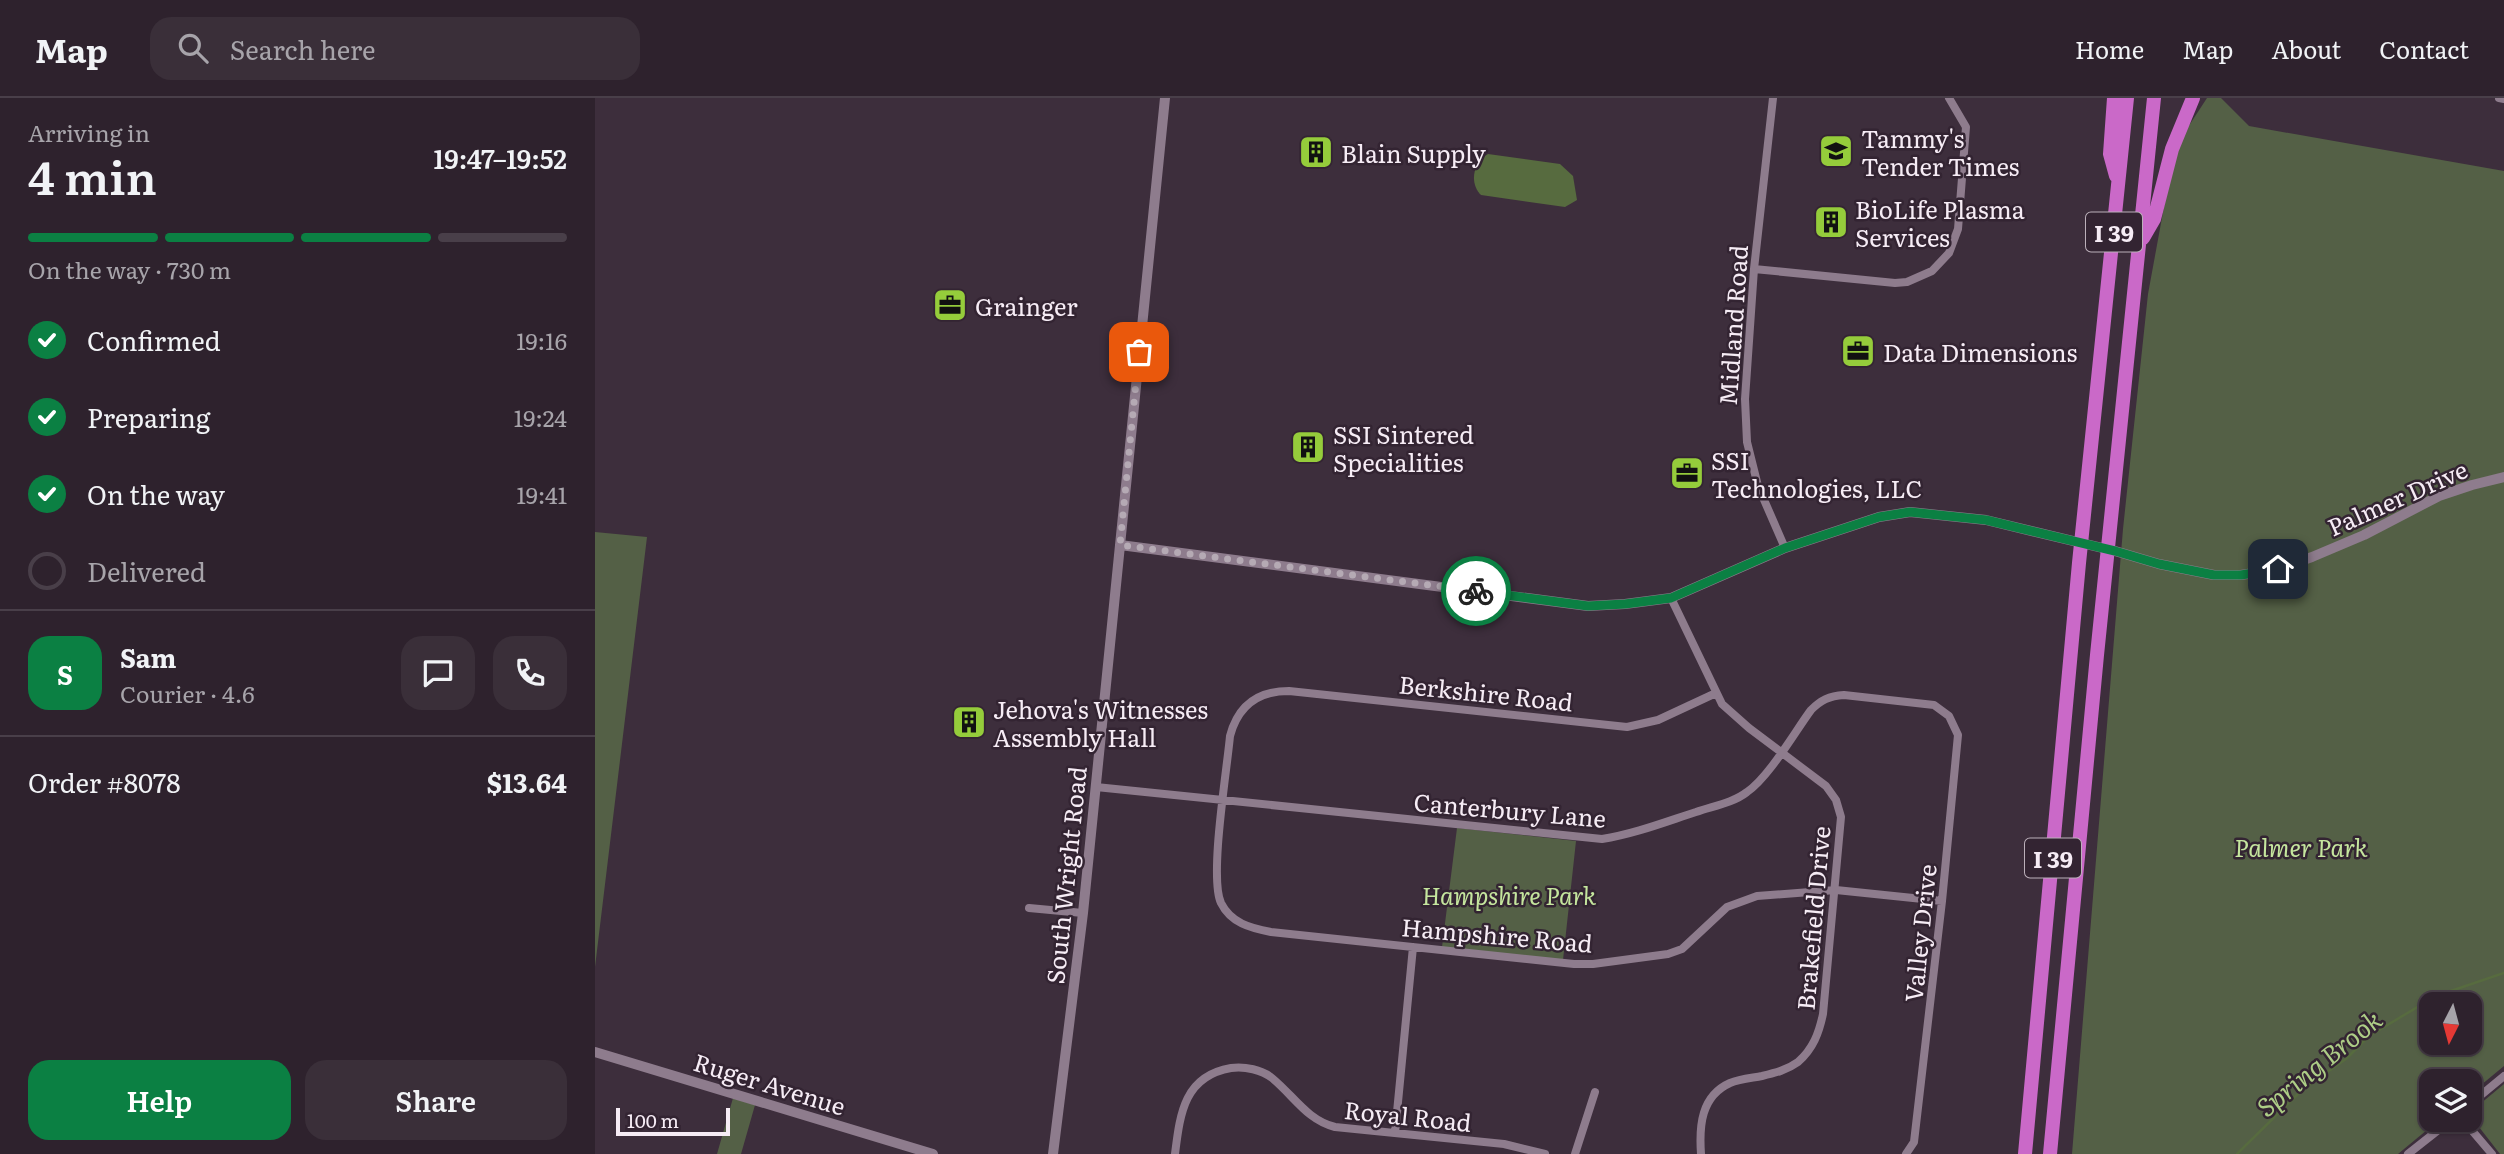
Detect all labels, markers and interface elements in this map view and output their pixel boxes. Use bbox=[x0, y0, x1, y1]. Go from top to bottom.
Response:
search box bbox=[150, 17, 640, 80]
text: Map bbox=[35, 24, 108, 73]
icon: search bbox=[174, 29, 212, 67]
text: Search here bbox=[230, 29, 376, 68]
text: Home bbox=[2075, 31, 2144, 66]
text: Map bbox=[2182, 31, 2233, 66]
text: About bbox=[2271, 31, 2341, 66]
text: Contact bbox=[2379, 31, 2469, 66]
text: Arriving in bbox=[28, 115, 150, 149]
place label: Tammy's Tender Times bbox=[1861, 120, 2020, 183]
school or university icon: Tammy's Tender Times bbox=[1817, 132, 1855, 170]
building icon: Blain Supply bbox=[1297, 133, 1335, 171]
place label: Blain Supply bbox=[1341, 135, 1486, 170]
text: 19:47–19:52 bbox=[434, 138, 567, 177]
text: 4 min bbox=[28, 141, 157, 209]
place label: BioLife Plasma Services bbox=[1855, 191, 2025, 254]
building icon: BioLife Plasma Services bbox=[1812, 203, 1850, 241]
road number: I 39 bbox=[2086, 212, 2142, 252]
street label: Midland Road bbox=[1709, 243, 1755, 406]
text: On the way · 730 m bbox=[28, 252, 231, 286]
office icon: Grainger bbox=[931, 286, 969, 324]
place label: Grainger bbox=[975, 288, 1078, 323]
text: Confirmed bbox=[87, 320, 221, 359]
icon: check bbox=[28, 321, 66, 359]
pin bbox=[1109, 322, 1169, 382]
text: 19:16 bbox=[516, 323, 567, 357]
office icon: Data Dimensions bbox=[1839, 332, 1877, 370]
icon: bag bbox=[1120, 333, 1158, 371]
place label: Data Dimensions bbox=[1883, 334, 2077, 369]
text: Preparing bbox=[87, 397, 210, 436]
icon: check bbox=[28, 398, 66, 436]
text: 19:24 bbox=[514, 400, 567, 434]
place label: SSI Sintered Specialities bbox=[1333, 416, 1474, 479]
building icon: SSI Sintered Specialities bbox=[1289, 428, 1327, 466]
place label: SSI Technologies, LLC bbox=[1711, 442, 1922, 505]
street label: Palmer Drive bbox=[2321, 451, 2473, 543]
office icon: SSI Technologies, LLC bbox=[1668, 454, 1706, 492]
text: On the way bbox=[87, 474, 225, 513]
icon: check bbox=[28, 475, 66, 513]
text: 19:41 bbox=[516, 477, 567, 511]
pin bbox=[2248, 539, 2308, 599]
icon: home bbox=[2259, 550, 2297, 588]
text: Delivered bbox=[87, 551, 206, 590]
courier bbox=[1441, 556, 1511, 626]
icon: bike bbox=[1457, 572, 1495, 610]
button: chat bbox=[401, 636, 475, 710]
button: phone bbox=[493, 636, 567, 710]
text: Sam bbox=[120, 637, 176, 676]
text: S bbox=[57, 654, 73, 693]
street label: Berkshire Road bbox=[1397, 665, 1575, 719]
text: Courier · 4.6 bbox=[120, 676, 255, 710]
place label: Jehova's Witnesses Assembly Hall bbox=[993, 691, 1208, 754]
building icon: Jehova's Witnesses Assembly Hall bbox=[950, 703, 988, 741]
text: Order #8078 bbox=[28, 762, 181, 801]
text: $13.64 bbox=[487, 762, 567, 801]
street label: South Wright Road bbox=[1036, 764, 1094, 986]
street label: Canterbury Lane bbox=[1412, 783, 1608, 835]
street label: Brakefield Drive bbox=[1787, 824, 1837, 1012]
park label: Palmer Park bbox=[2234, 829, 2368, 864]
road number: I 39 bbox=[2025, 838, 2081, 878]
street label: Valley Drive bbox=[1894, 862, 1944, 1004]
park label: Hampshire Park bbox=[1422, 877, 1597, 912]
street label: Hampshire Road bbox=[1400, 908, 1594, 960]
north arrow bbox=[2419, 992, 2481, 1055]
map controls bbox=[2419, 992, 2482, 1132]
water label: Spring Brook bbox=[2247, 999, 2390, 1125]
street label: Ruger Avenue bbox=[690, 1043, 850, 1123]
button: Help bbox=[28, 1060, 291, 1140]
button: Share bbox=[305, 1060, 567, 1140]
button: layers bbox=[2419, 1069, 2482, 1132]
street label: Royal Road bbox=[1343, 1091, 1474, 1139]
scale bar bbox=[616, 1105, 730, 1137]
text: 100 m bbox=[627, 1106, 679, 1134]

